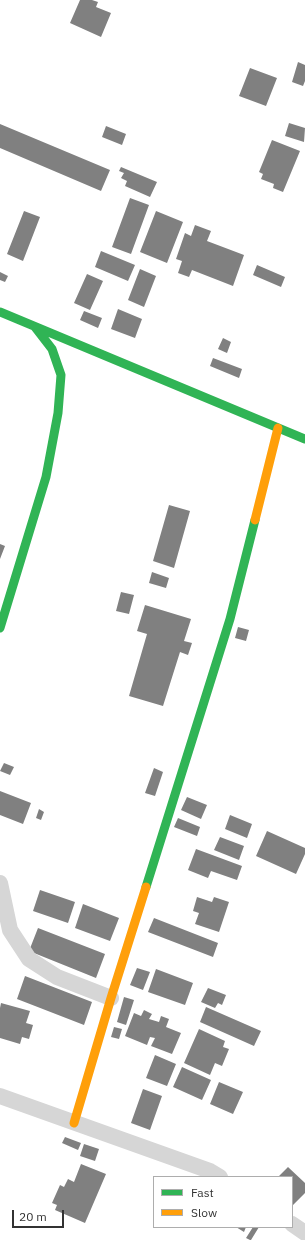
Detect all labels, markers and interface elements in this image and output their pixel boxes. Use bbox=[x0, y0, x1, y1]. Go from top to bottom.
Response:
legend bbox=[153, 1176, 293, 1228]
text: Fast bbox=[191, 1185, 214, 1200]
scale bar bbox=[14, 1202, 66, 1228]
text: Slow bbox=[191, 1205, 217, 1220]
text: 20 m bbox=[19, 1209, 47, 1224]

